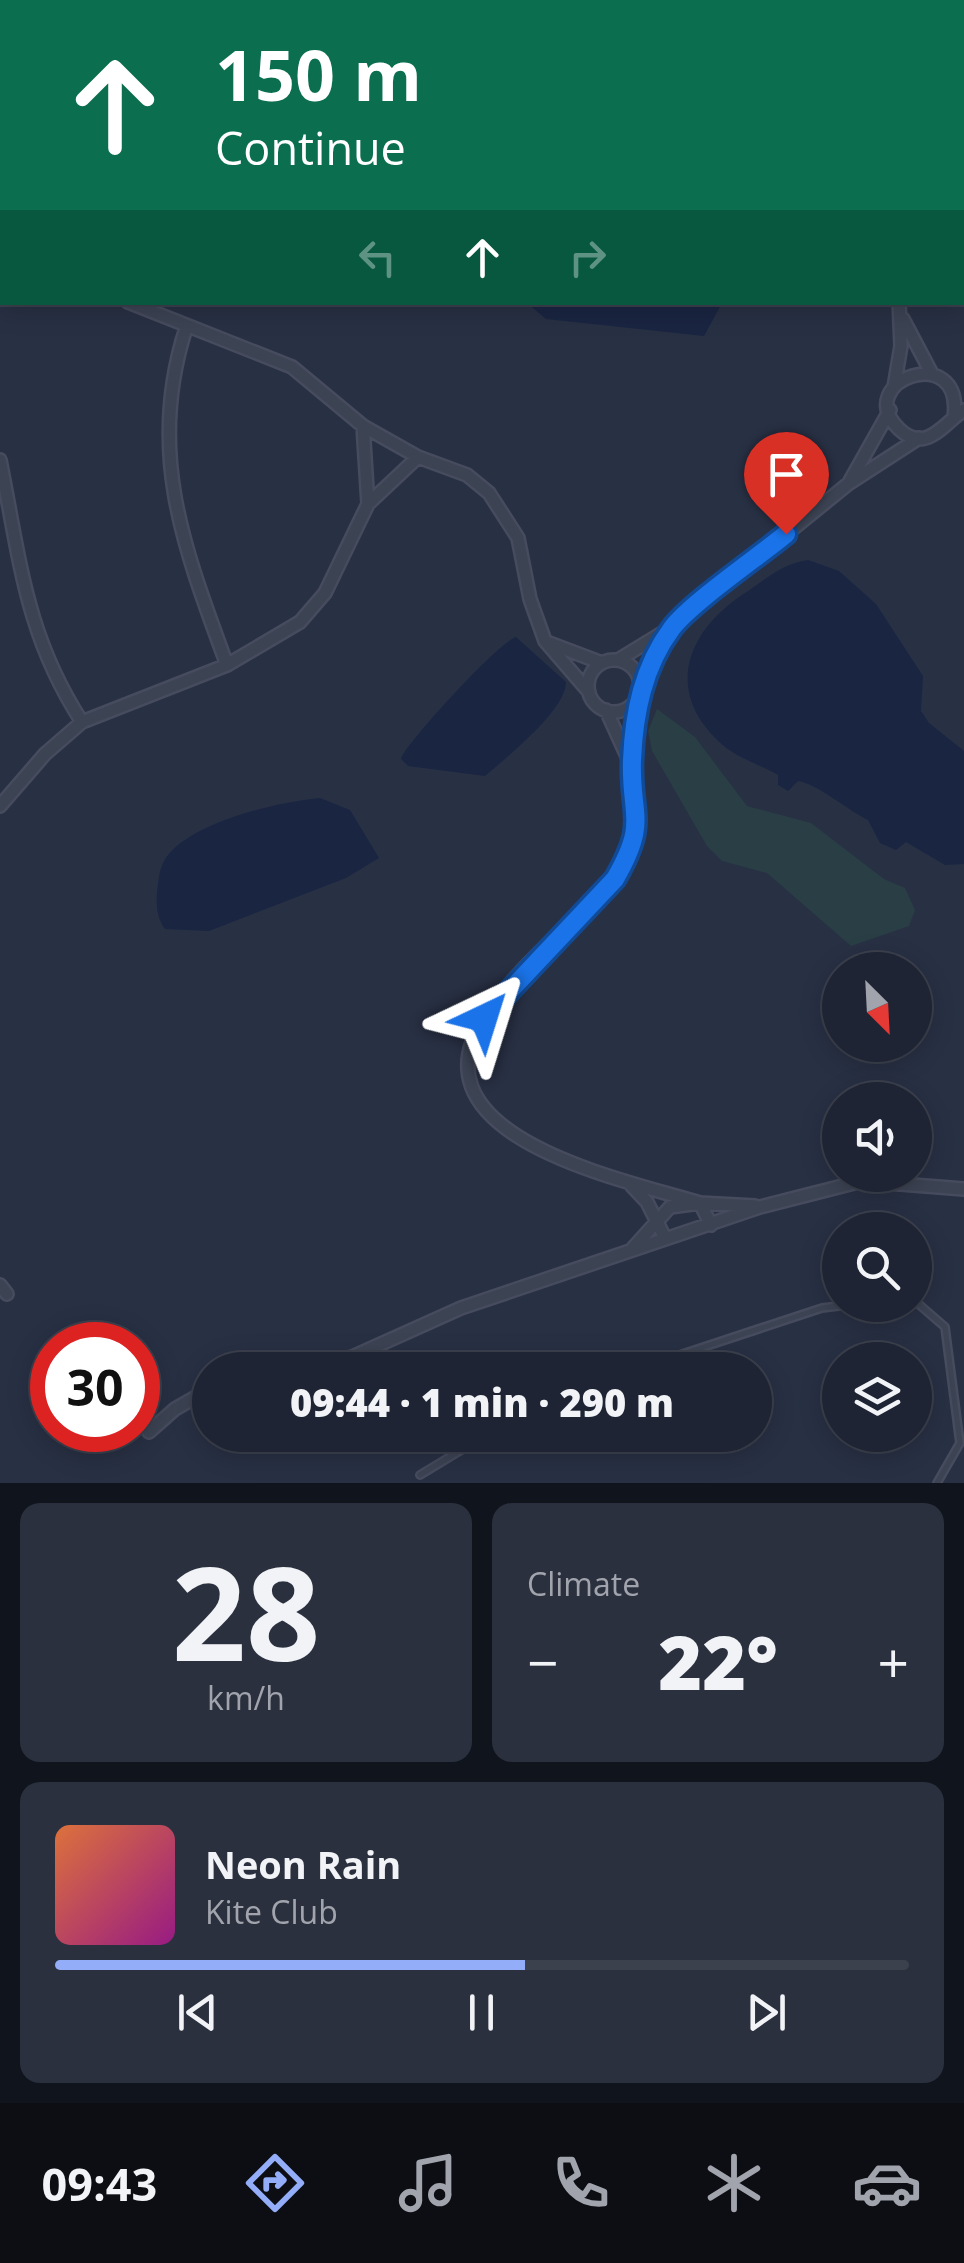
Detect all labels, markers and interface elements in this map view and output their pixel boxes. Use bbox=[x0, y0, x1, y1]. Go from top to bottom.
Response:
text: 150 m bbox=[215, 26, 422, 122]
icon: ahead bbox=[50, 40, 180, 170]
text: Continue bbox=[215, 117, 406, 178]
icon: left bbox=[350, 230, 405, 285]
icon: ahead bbox=[455, 230, 510, 285]
icon: right bbox=[560, 230, 615, 285]
pin bbox=[744, 432, 829, 535]
icon: arrive bbox=[759, 447, 814, 502]
north arrow bbox=[822, 952, 932, 1062]
map controls bbox=[822, 952, 932, 1452]
position arrow bbox=[432, 966, 536, 1070]
button: sound bbox=[822, 1082, 932, 1192]
button: search bbox=[822, 1212, 932, 1322]
speed limit sign: 30 bbox=[30, 1322, 160, 1452]
button: layers bbox=[822, 1342, 932, 1452]
text: 09:44 · 1 min · 290 m bbox=[290, 1376, 674, 1428]
text: 28 bbox=[172, 1522, 320, 1699]
text: Climate bbox=[527, 1562, 640, 1605]
text: 22° bbox=[658, 1610, 778, 1712]
text: − bbox=[527, 1624, 558, 1699]
text: + bbox=[878, 1624, 909, 1699]
text: km/h bbox=[207, 1676, 285, 1719]
text: Neon Rain bbox=[205, 1838, 401, 1890]
text: Kite Club bbox=[205, 1890, 338, 1933]
icon: previous bbox=[170, 1985, 225, 2040]
icon: pause bbox=[454, 1985, 509, 2040]
icon: next bbox=[739, 1985, 794, 2040]
icon: directions bbox=[240, 2148, 310, 2218]
icon: music bbox=[393, 2148, 463, 2218]
icon: phone bbox=[546, 2148, 616, 2218]
icon: climate bbox=[699, 2148, 769, 2218]
icon: car bbox=[852, 2148, 922, 2218]
text: 09:43 bbox=[42, 2153, 157, 2214]

